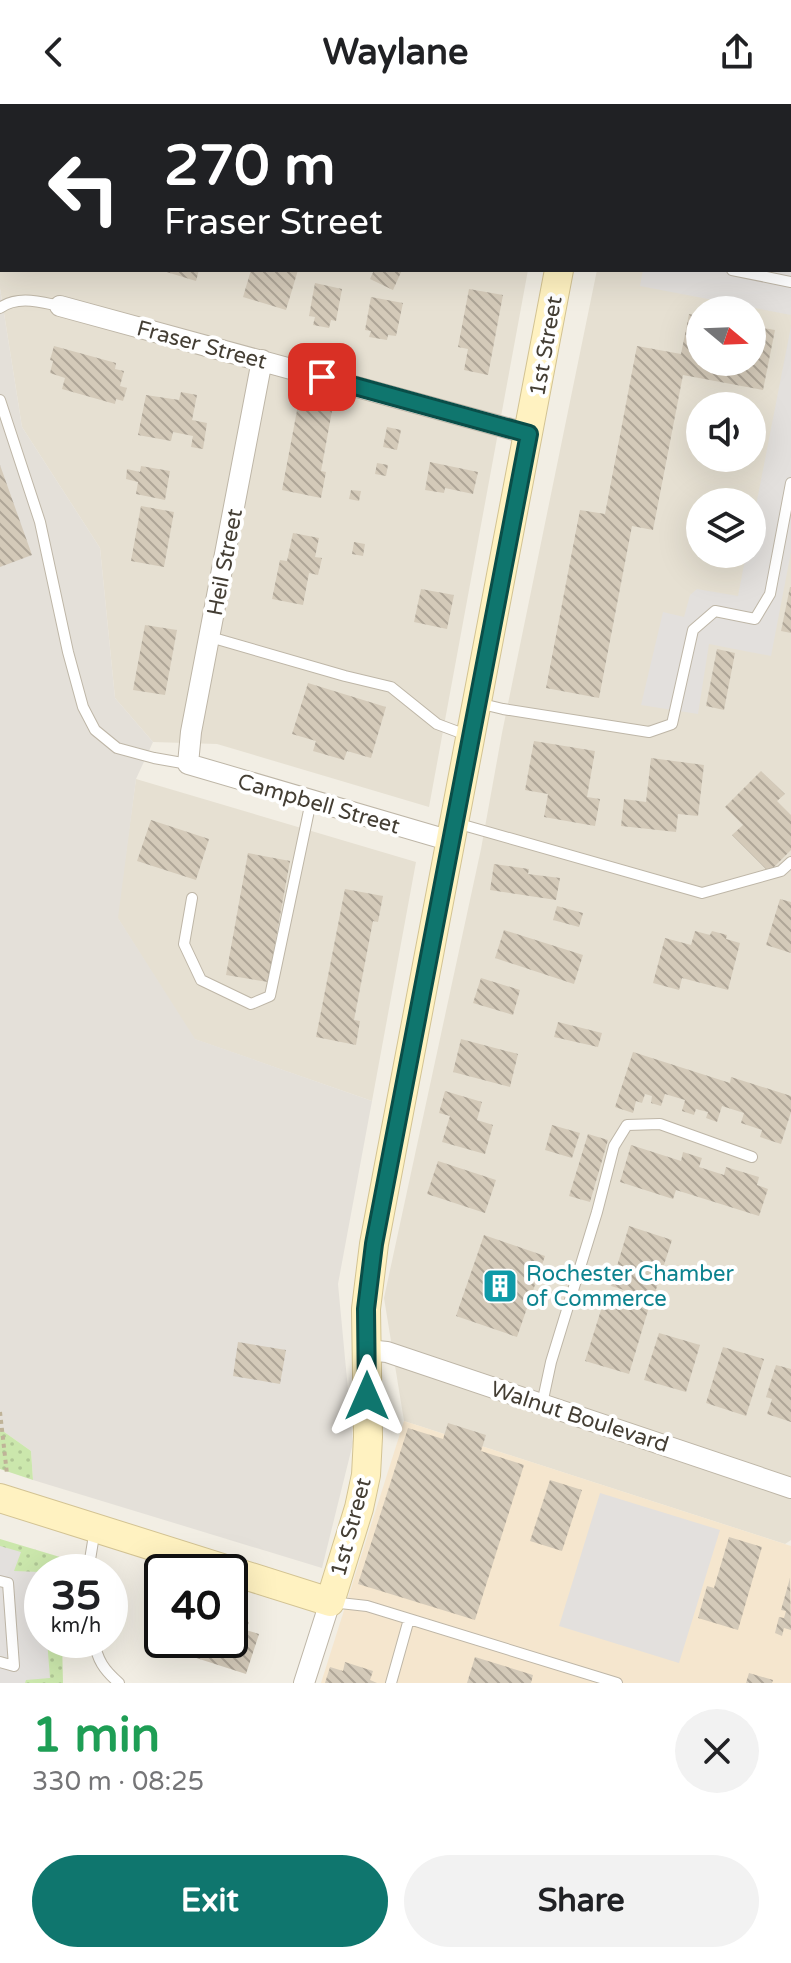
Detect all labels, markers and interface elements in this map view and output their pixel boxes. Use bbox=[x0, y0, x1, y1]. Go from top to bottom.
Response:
icon: back bbox=[32, 30, 76, 74]
icon: share bbox=[715, 30, 759, 74]
text: Waylane bbox=[323, 31, 468, 74]
text: 270 m bbox=[164, 133, 335, 200]
icon: left bbox=[32, 136, 136, 240]
text: Fraser Street bbox=[164, 201, 383, 244]
street label: 1st Street bbox=[524, 294, 568, 398]
north arrow bbox=[686, 296, 766, 376]
map controls bbox=[686, 296, 766, 568]
street label: Fraser Street bbox=[134, 315, 270, 375]
pin bbox=[288, 343, 356, 411]
icon: arrive bbox=[300, 355, 344, 399]
button: sound bbox=[686, 392, 766, 472]
button: layers bbox=[686, 488, 766, 568]
street label: Heil Street bbox=[202, 507, 248, 618]
street label: Campbell Street bbox=[235, 768, 403, 840]
place label: Rochester Chamber of Commerce bbox=[526, 1261, 735, 1312]
building icon: Rochester Chamber of Commerce bbox=[481, 1267, 519, 1305]
position arrow bbox=[325, 1354, 409, 1438]
street label: Walnut Boulevard bbox=[487, 1376, 672, 1458]
street label: 1st Street bbox=[325, 1475, 377, 1580]
speed limit sign: 40 bbox=[144, 1554, 248, 1658]
text: 35 bbox=[51, 1572, 101, 1620]
text: km/h bbox=[51, 1614, 101, 1638]
text: 1 min bbox=[32, 1707, 160, 1765]
button: close bbox=[675, 1709, 759, 1793]
text: 330 m · 08:25 bbox=[32, 1766, 204, 1797]
button: Exit bbox=[32, 1855, 388, 1947]
button: Share bbox=[404, 1855, 759, 1947]

